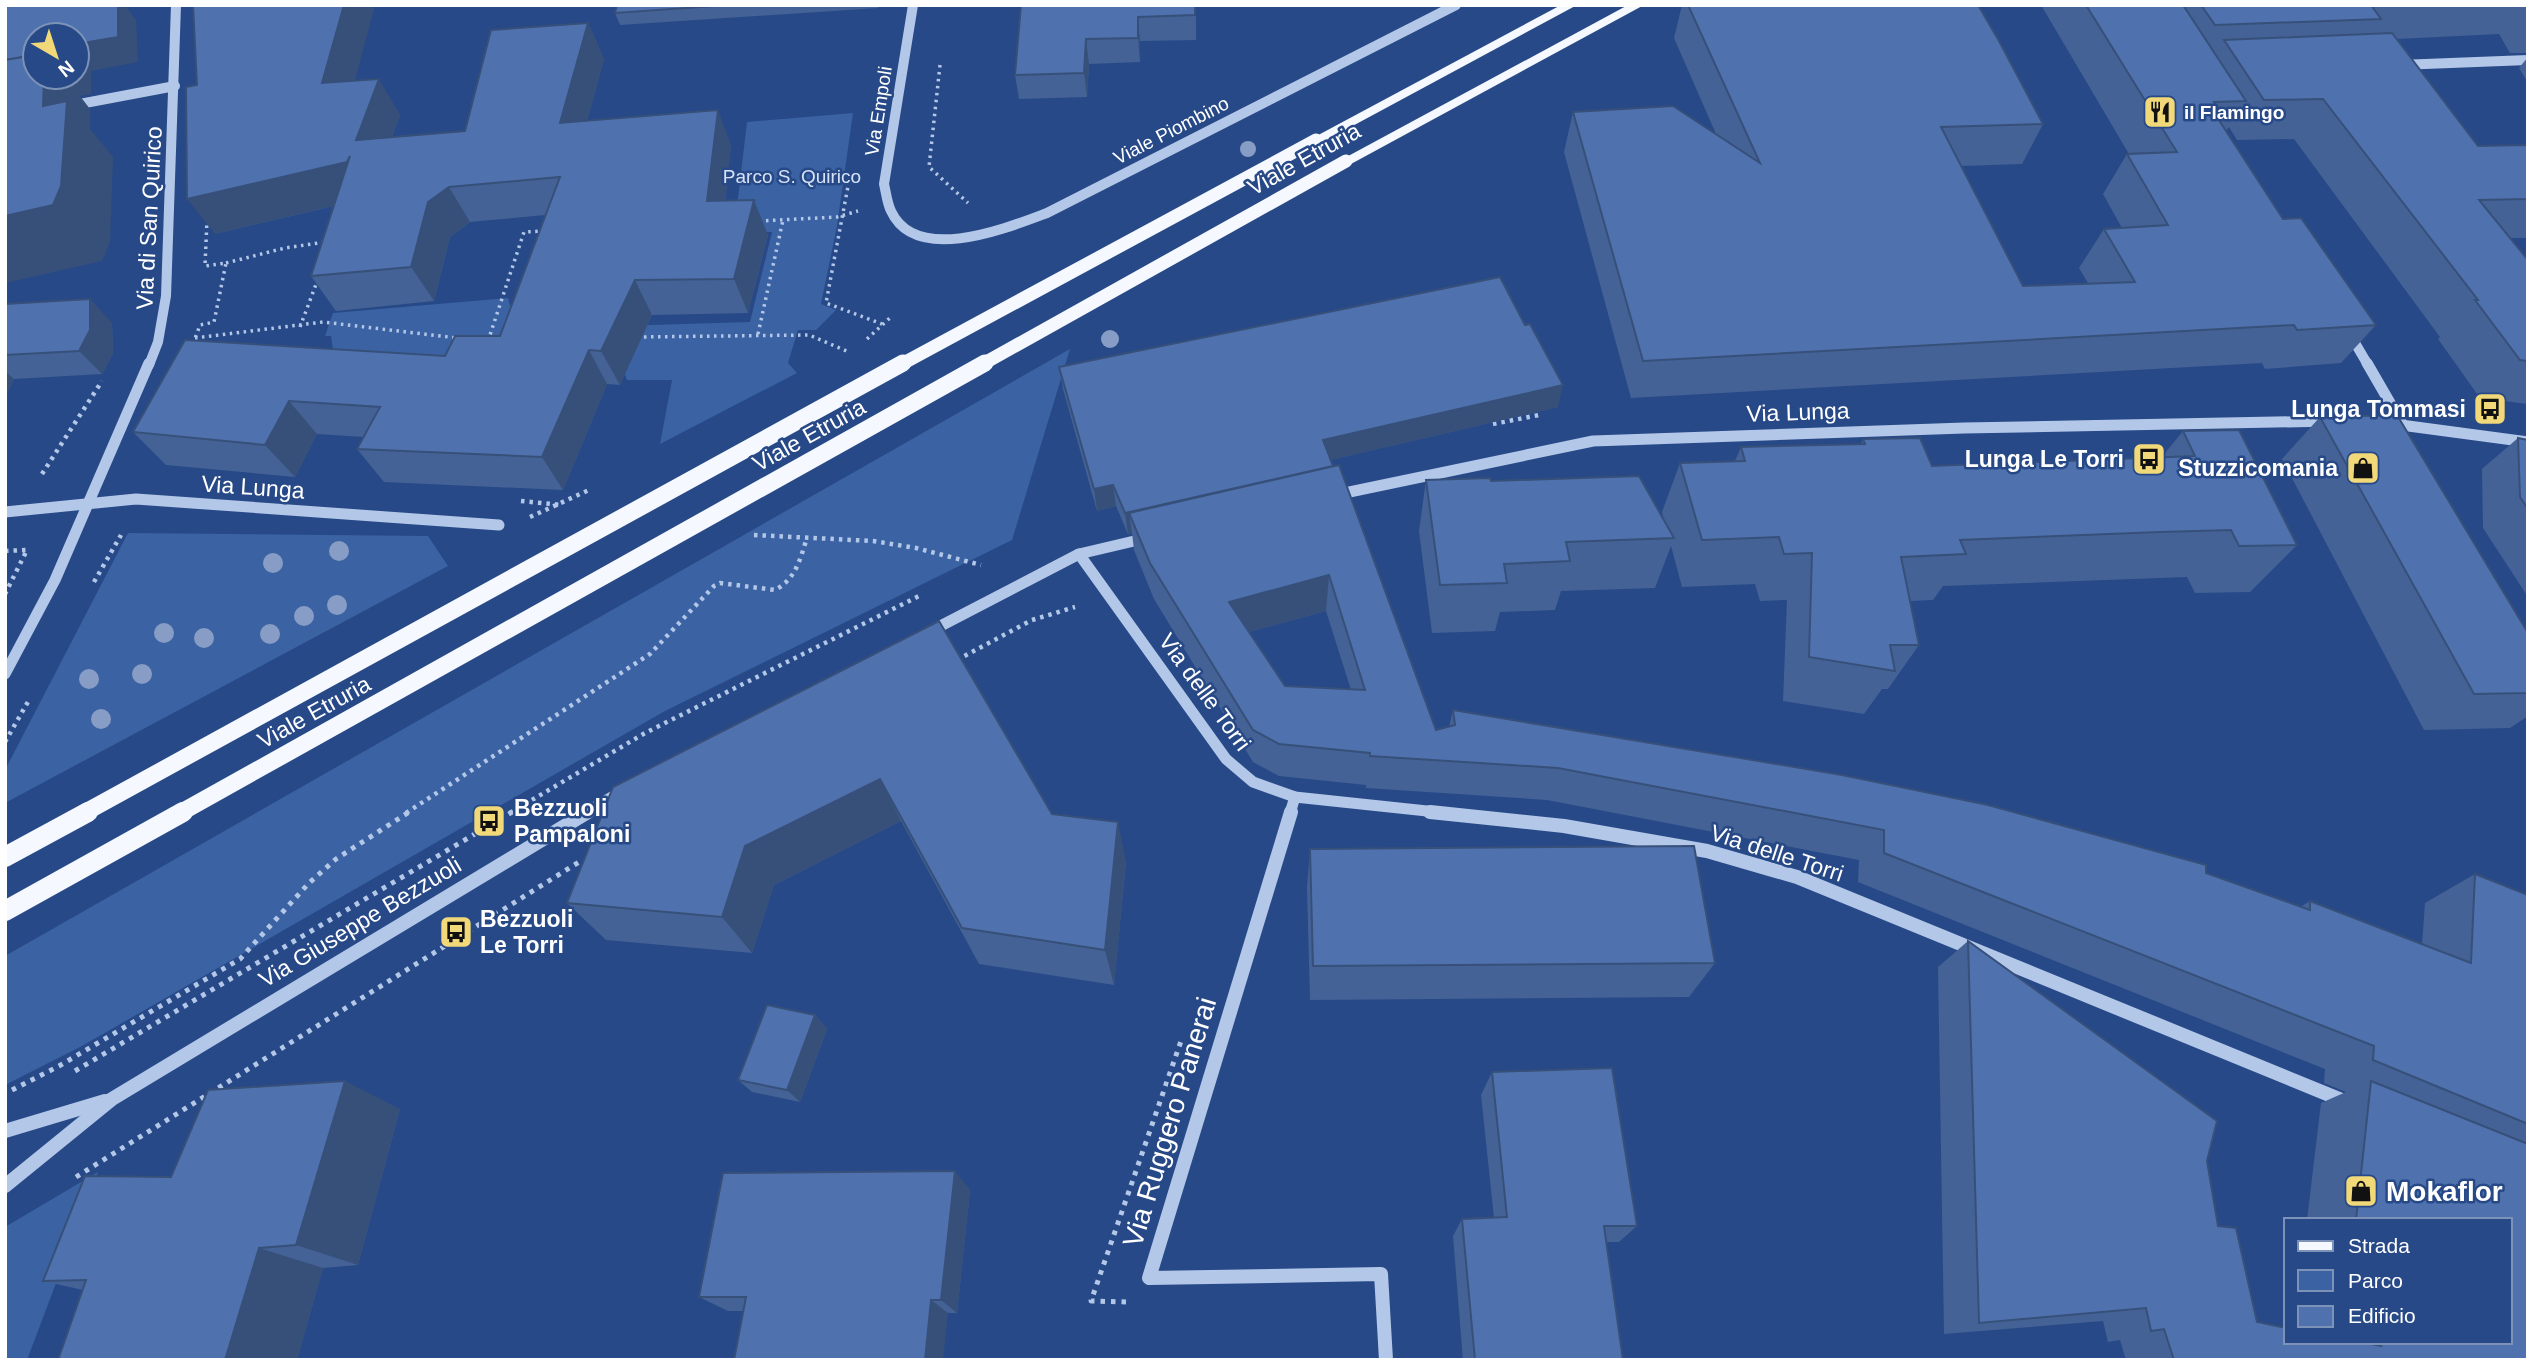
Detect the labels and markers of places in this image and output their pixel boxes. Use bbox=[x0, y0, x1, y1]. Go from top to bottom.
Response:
restaurant icon: il Flamingo bbox=[2141, 93, 2179, 131]
place label: il Flamingo bbox=[2184, 102, 2284, 123]
bus stop icon: Lunga Tommasi bbox=[2471, 390, 2509, 428]
place label: Lunga Tommasi bbox=[2291, 396, 2466, 422]
bus stop icon: Lunga Le Torri bbox=[2130, 440, 2168, 478]
place label: Lunga Le Torri bbox=[1965, 446, 2124, 472]
shop icon: Stuzzicomania bbox=[2344, 449, 2382, 487]
place label: Stuzzicomania bbox=[2178, 455, 2338, 481]
place label: Bezzuoli Pampaloni bbox=[514, 795, 630, 847]
bus stop icon: Bezzuoli Pampaloni bbox=[470, 802, 508, 840]
place label: Bezzuoli Le Torri bbox=[480, 906, 573, 958]
bus stop icon: Bezzuoli Le Torri bbox=[437, 913, 475, 951]
shop icon: Mokaflor bbox=[2342, 1172, 2380, 1210]
place label: Mokaflor bbox=[2386, 1176, 2503, 1207]

